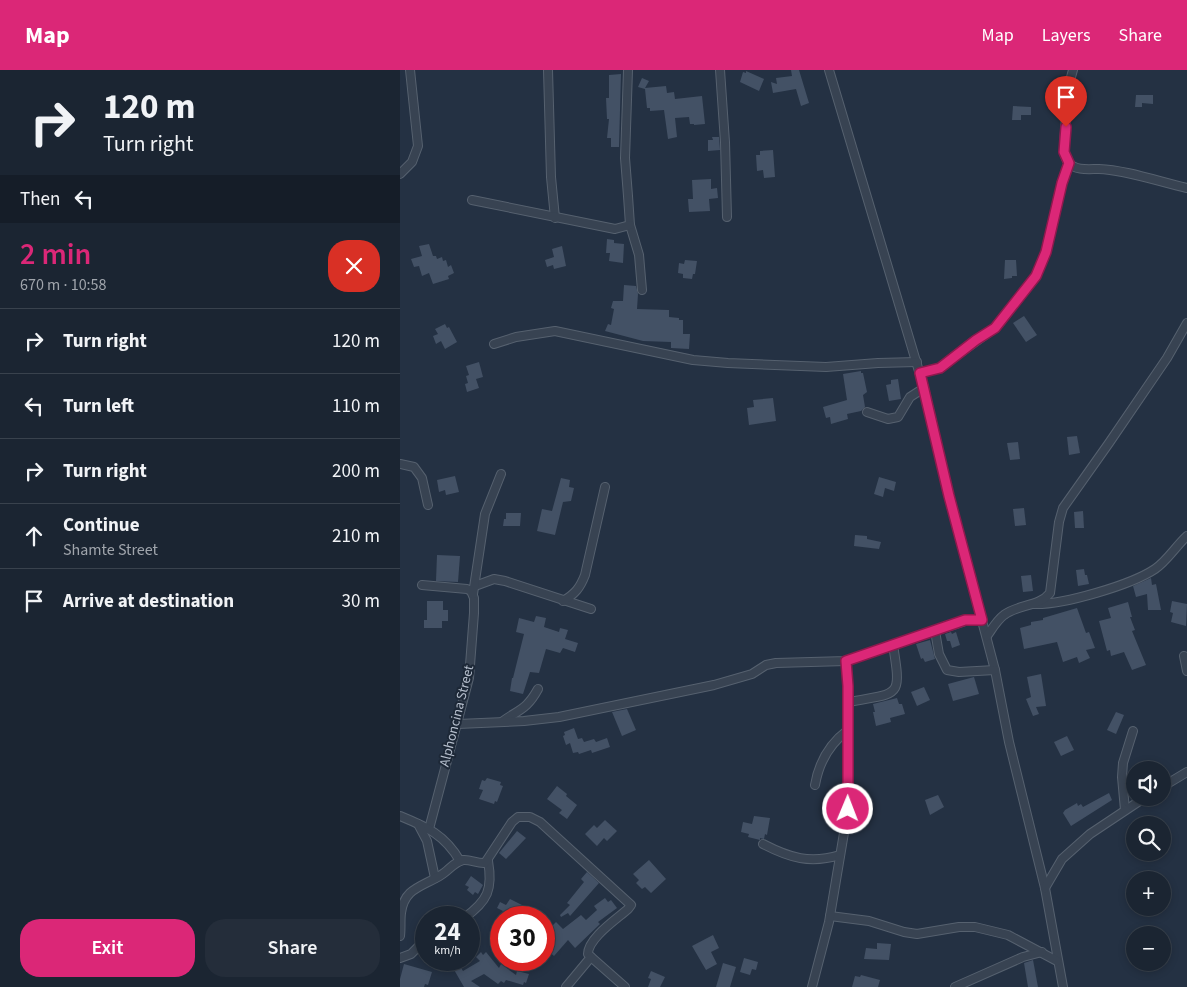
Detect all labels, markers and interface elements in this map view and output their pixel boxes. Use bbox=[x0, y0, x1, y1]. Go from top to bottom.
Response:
text: Map bbox=[25, 18, 70, 53]
text: Map bbox=[982, 23, 1014, 48]
text: Layers bbox=[1042, 23, 1091, 48]
text: Share bbox=[1119, 23, 1162, 48]
pin bbox=[1045, 76, 1087, 127]
text: 120 m bbox=[103, 82, 195, 132]
icon: arrive bbox=[1052, 83, 1080, 111]
icon: right bbox=[20, 90, 85, 155]
text: Turn right bbox=[103, 128, 193, 160]
icon: left bbox=[70, 185, 98, 213]
text: Then bbox=[20, 186, 60, 213]
text: 2 min bbox=[20, 233, 91, 276]
button: close bbox=[328, 240, 380, 292]
text: 670 m · 10:58 bbox=[20, 274, 107, 296]
icon: right bbox=[20, 327, 48, 355]
text: Turn right bbox=[63, 328, 147, 355]
text: 120 m bbox=[332, 328, 380, 355]
icon: left bbox=[20, 392, 48, 420]
text: Turn left bbox=[63, 393, 134, 420]
text: 110 m bbox=[332, 393, 380, 420]
icon: right bbox=[20, 457, 48, 485]
text: Turn right bbox=[63, 458, 147, 485]
text: 200 m bbox=[332, 458, 380, 485]
text: Continue bbox=[63, 512, 140, 539]
icon: ahead bbox=[20, 522, 48, 550]
text: 210 m bbox=[332, 523, 380, 550]
text: Shamte Street bbox=[63, 539, 158, 561]
icon: arrive bbox=[20, 587, 48, 615]
text: Arrive at destination bbox=[63, 588, 234, 615]
text: 30 m bbox=[342, 588, 380, 615]
street label: Alphoncina Street bbox=[435, 663, 479, 769]
map controls bbox=[1126, 761, 1171, 971]
button: sound bbox=[1126, 761, 1171, 806]
position arrow bbox=[821, 782, 873, 834]
button: search bbox=[1126, 816, 1171, 861]
button: + bbox=[1126, 871, 1171, 916]
speed limit sign: 30 bbox=[490, 906, 555, 971]
text: 24 bbox=[434, 914, 461, 950]
button: Exit bbox=[20, 919, 195, 977]
button: Share bbox=[205, 919, 380, 977]
button: − bbox=[1126, 926, 1171, 971]
text: km/h bbox=[434, 942, 461, 959]

